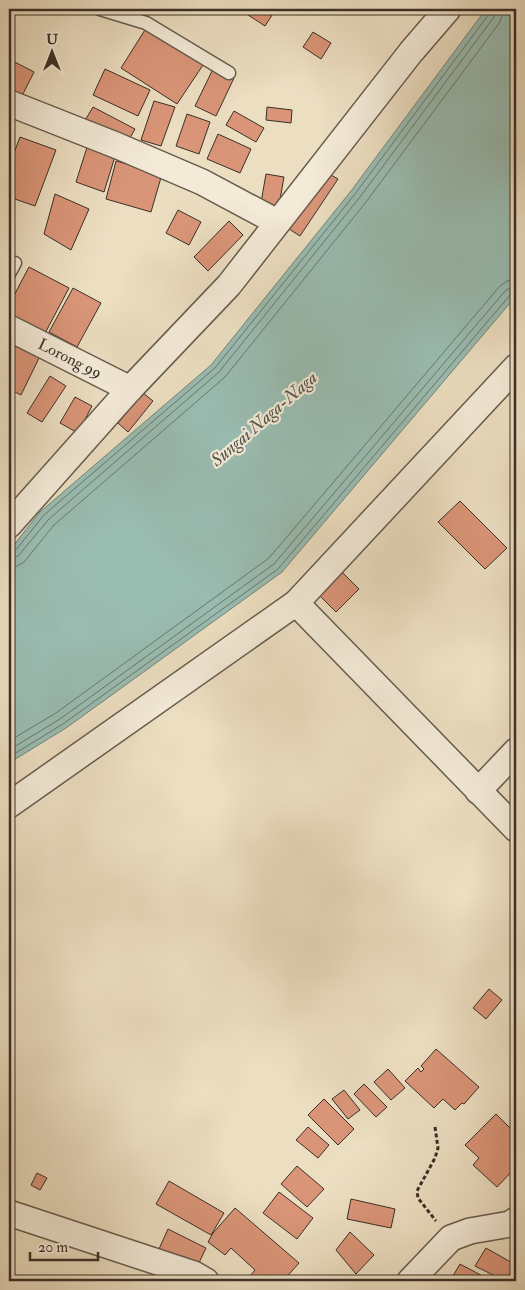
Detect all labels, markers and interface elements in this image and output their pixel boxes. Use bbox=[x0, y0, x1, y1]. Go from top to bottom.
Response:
north arrow bbox=[28, 28, 78, 78]
text: U bbox=[46, 31, 58, 48]
street label: Lorong 99 bbox=[34, 334, 105, 383]
water label: Sungai Naga-Naga bbox=[205, 366, 322, 472]
scale bar bbox=[30, 1230, 98, 1262]
text: 20 m bbox=[38, 1238, 68, 1257]

